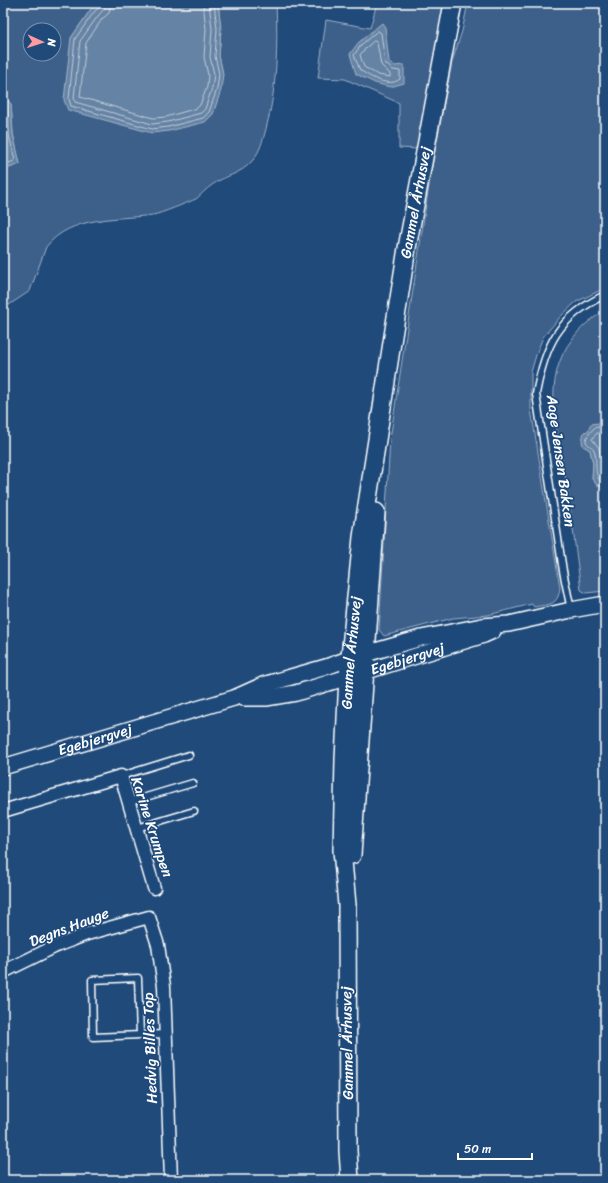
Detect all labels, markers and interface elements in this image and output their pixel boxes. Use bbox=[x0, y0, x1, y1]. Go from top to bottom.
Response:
north arrow bbox=[22, 22, 62, 62]
text: N bbox=[42, 37, 61, 47]
street label: Gammel Århusvej bbox=[393, 144, 439, 260]
street label: Aage Jensen Bakken bbox=[539, 392, 583, 529]
street label: Gammel Århusvej bbox=[333, 595, 369, 710]
street label: Egebjergvej bbox=[367, 635, 448, 682]
street label: Egebjergvej bbox=[55, 716, 136, 763]
street label: Karine Krumpen bbox=[123, 773, 181, 881]
street label: Degns Hauge bbox=[25, 900, 113, 954]
street label: Gammel Århusvej bbox=[333, 986, 361, 1100]
street label: Hedvig Billes Top bbox=[135, 992, 165, 1104]
scale bar bbox=[458, 1135, 532, 1161]
text: 50 m bbox=[464, 1138, 491, 1160]

